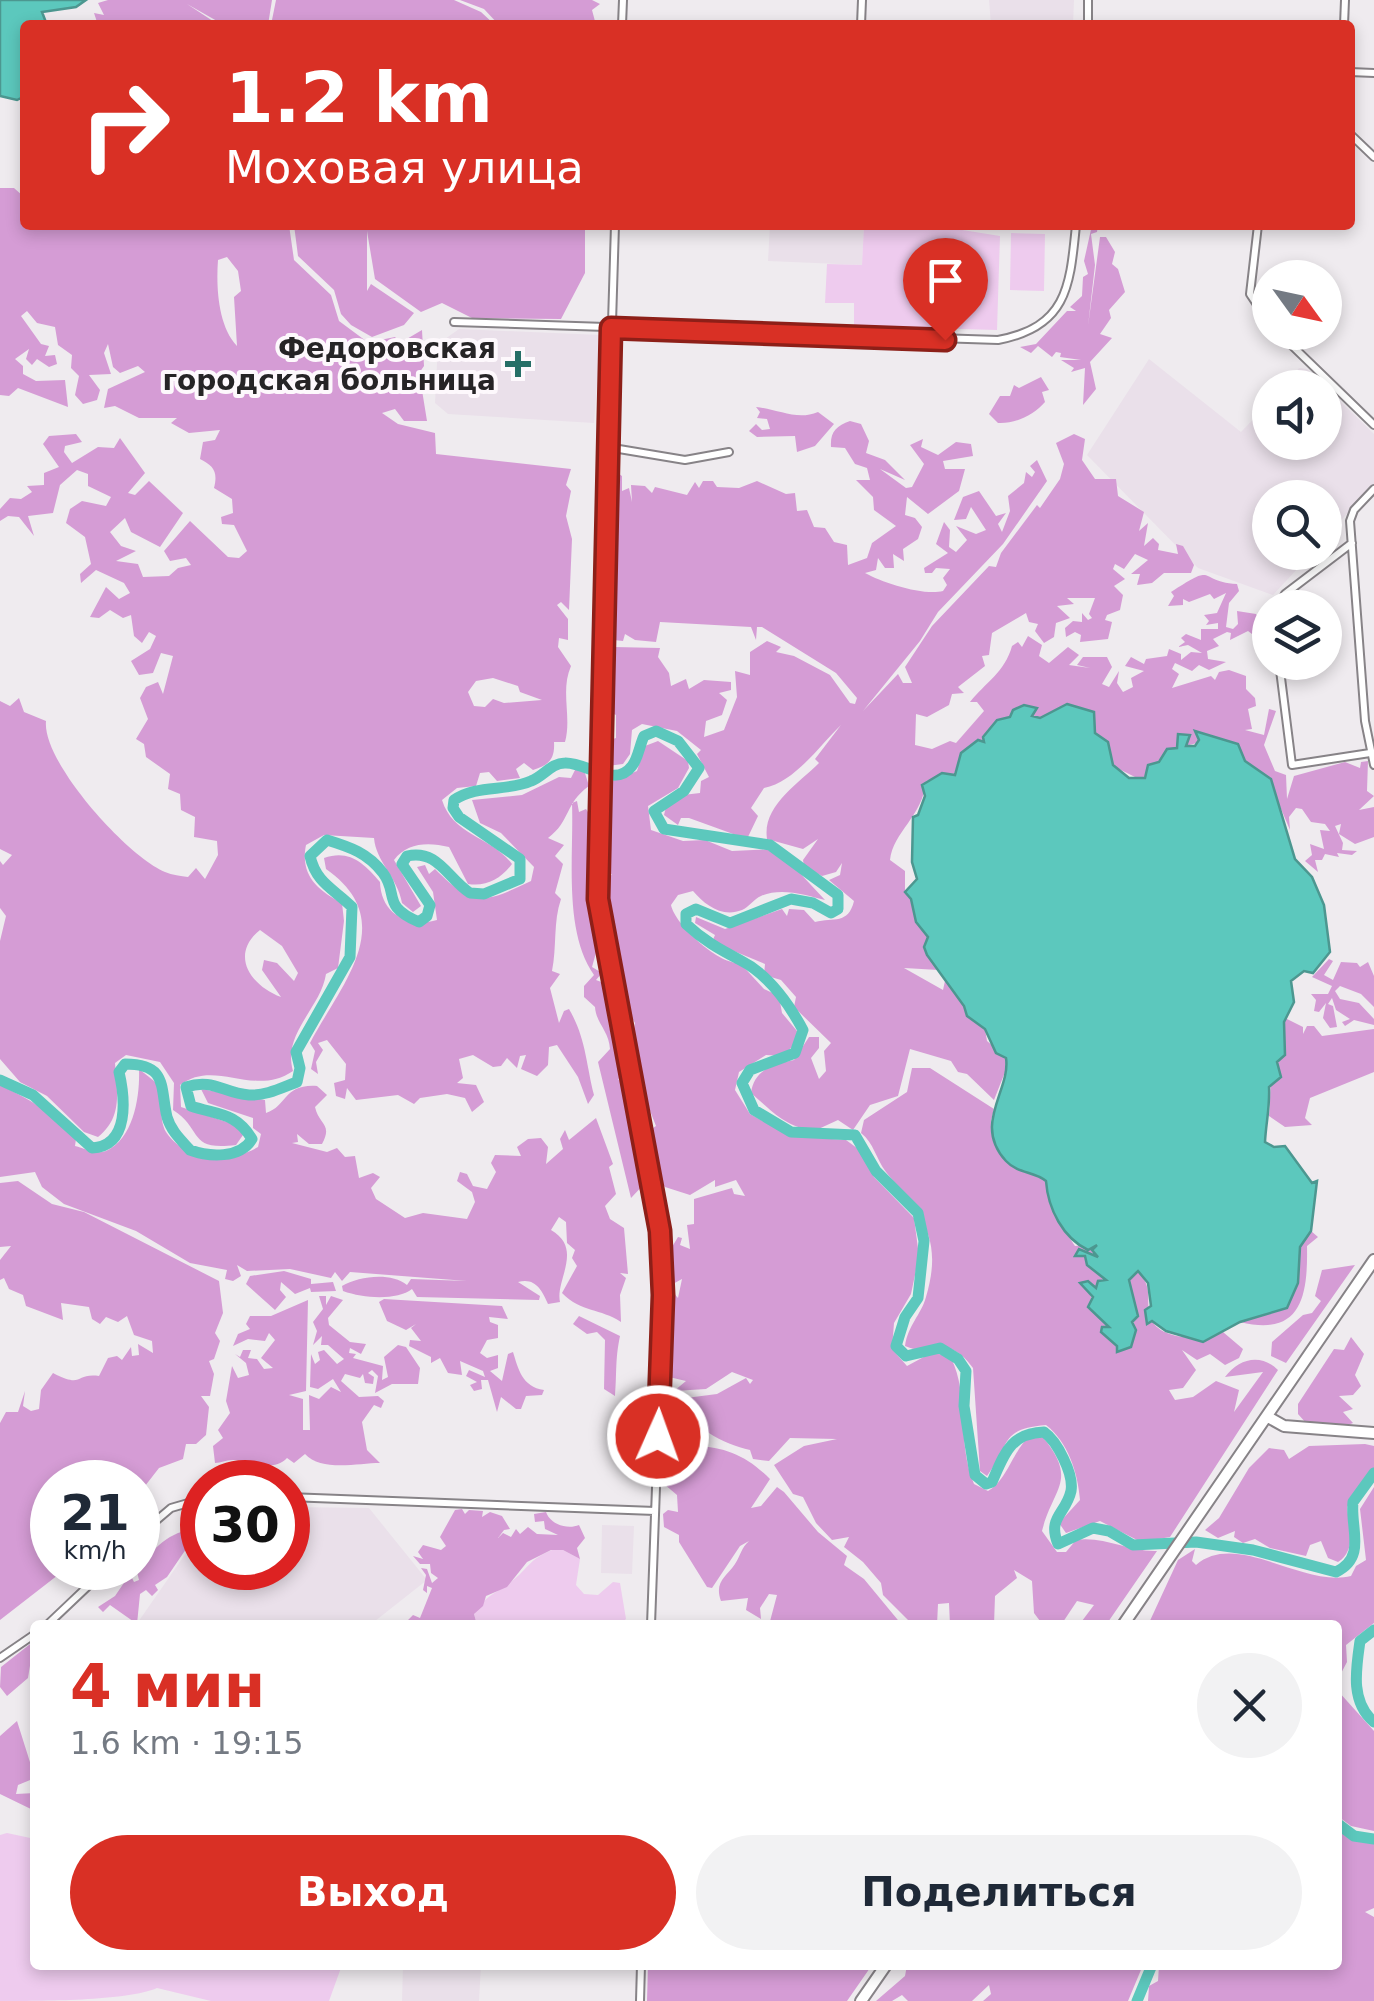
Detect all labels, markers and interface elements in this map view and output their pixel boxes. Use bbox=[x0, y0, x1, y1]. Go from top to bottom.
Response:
text: 1.2 km bbox=[225, 57, 493, 139]
icon: right bbox=[60, 60, 190, 190]
text: Моховая улица bbox=[225, 141, 584, 194]
pin bbox=[903, 238, 988, 341]
icon: arrive bbox=[918, 253, 973, 308]
north arrow bbox=[1252, 260, 1342, 350]
map controls bbox=[1252, 260, 1342, 680]
place label: Федоровская городская больница bbox=[162, 332, 496, 397]
marker: Федоровская городская больница bbox=[505, 351, 531, 377]
button: sound bbox=[1252, 370, 1342, 460]
button: search bbox=[1252, 480, 1342, 570]
button: layers bbox=[1252, 590, 1342, 680]
position arrow bbox=[606, 1384, 710, 1488]
speed limit sign: 30 bbox=[180, 1460, 310, 1590]
text: 21 bbox=[60, 1484, 130, 1542]
text: km/h bbox=[63, 1536, 127, 1565]
text: 4 мин bbox=[70, 1651, 265, 1721]
button: close bbox=[1197, 1653, 1302, 1758]
text: 1.6 km · 19:15 bbox=[70, 1724, 304, 1762]
button: Выход bbox=[70, 1835, 676, 1950]
button: Поделиться bbox=[696, 1835, 1302, 1950]

